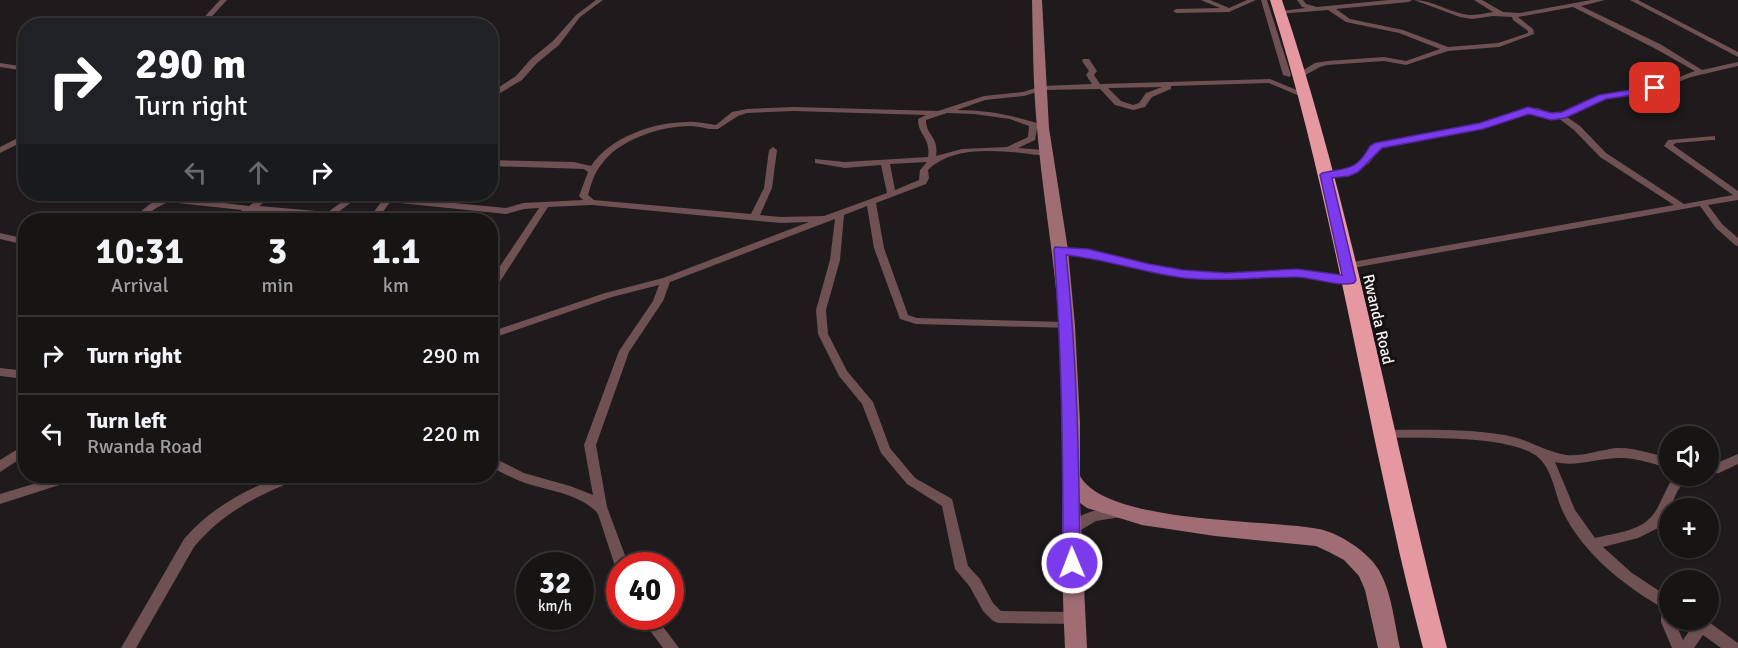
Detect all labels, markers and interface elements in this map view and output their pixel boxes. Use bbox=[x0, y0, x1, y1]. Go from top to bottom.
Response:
text: 290 m bbox=[135, 39, 246, 90]
icon: right bbox=[36, 42, 114, 120]
pin bbox=[1629, 62, 1680, 113]
icon: arrive bbox=[1638, 71, 1671, 104]
text: Turn right bbox=[135, 90, 248, 123]
icon: left bbox=[179, 156, 212, 189]
icon: ahead bbox=[242, 156, 275, 189]
icon: right bbox=[305, 156, 338, 189]
text: 10:31 bbox=[96, 229, 184, 274]
text: 3 bbox=[268, 229, 287, 274]
text: 1.1 bbox=[371, 229, 420, 274]
street label: Rwanda Road bbox=[1358, 272, 1398, 366]
text: Arrival bbox=[111, 273, 169, 298]
text: min bbox=[261, 273, 294, 298]
text: km bbox=[383, 273, 409, 298]
icon: right bbox=[36, 339, 69, 372]
text: Turn right bbox=[87, 342, 182, 369]
text: 290 m bbox=[422, 342, 480, 369]
text: Turn left bbox=[87, 407, 167, 434]
icon: left bbox=[36, 417, 69, 450]
text: 220 m bbox=[422, 420, 480, 447]
map controls bbox=[1659, 426, 1719, 630]
button: sound bbox=[1659, 426, 1719, 486]
text: Rwanda Road bbox=[87, 434, 202, 459]
button: + bbox=[1659, 498, 1719, 558]
position arrow bbox=[1040, 531, 1104, 595]
speed limit sign: 40 bbox=[606, 552, 684, 630]
text: 32 bbox=[539, 565, 571, 602]
button: − bbox=[1659, 570, 1719, 630]
text: km/h bbox=[538, 597, 572, 615]

